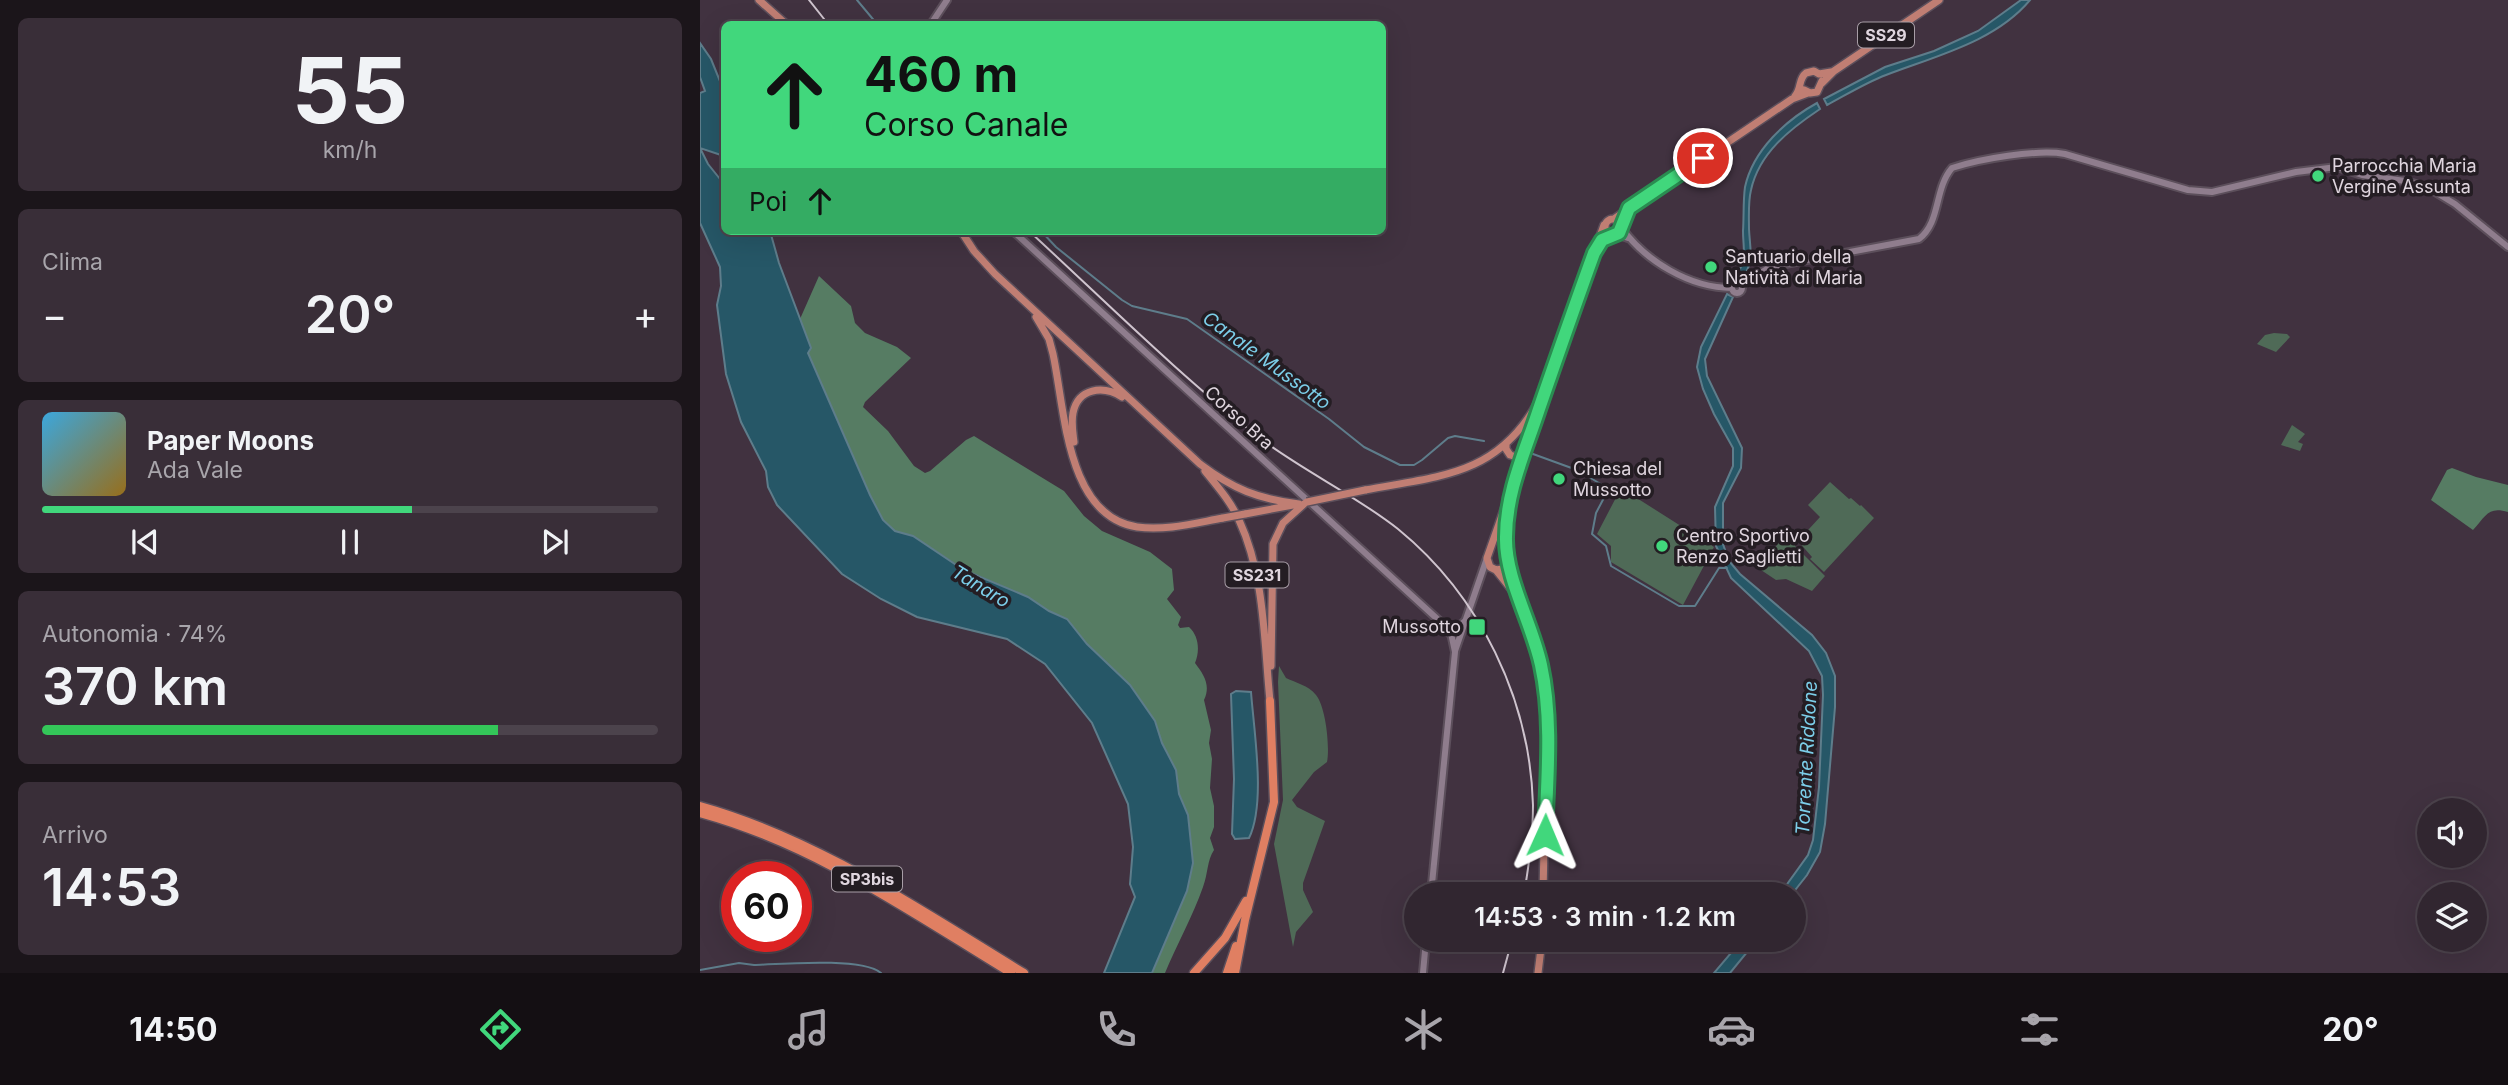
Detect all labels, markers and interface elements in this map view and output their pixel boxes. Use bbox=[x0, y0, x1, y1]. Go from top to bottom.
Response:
road number: SS29 bbox=[1858, 22, 1914, 48]
text: 55 bbox=[292, 35, 408, 145]
text: 460 m bbox=[864, 45, 1018, 104]
icon: ahead bbox=[749, 49, 840, 140]
text: Corso Canale bbox=[864, 105, 1068, 144]
pin bbox=[1673, 128, 1733, 188]
text: km/h bbox=[323, 136, 377, 164]
icon: arrive bbox=[1684, 139, 1722, 177]
place label: Parrocchia Maria Vergine Assunta bbox=[2332, 155, 2477, 197]
marker: Parrocchia Maria Vergine Assunta bbox=[2310, 168, 2326, 184]
icon: ahead bbox=[801, 182, 839, 220]
text: Poi bbox=[749, 186, 787, 217]
place label: Santuario della Natività di Maria bbox=[1725, 246, 1863, 288]
text: Clima bbox=[42, 248, 103, 276]
marker: Santuario della Natività di Maria bbox=[1703, 259, 1719, 275]
text: 20° bbox=[305, 283, 395, 346]
text: − bbox=[42, 292, 67, 338]
text: + bbox=[633, 292, 658, 338]
water label: Canale Mussotto bbox=[1198, 306, 1335, 414]
street label: Corso Bra bbox=[1201, 381, 1278, 454]
text: Paper Moons bbox=[147, 425, 314, 456]
text: Ada Vale bbox=[147, 456, 243, 484]
place label: Chiesa del Mussotto bbox=[1573, 458, 1662, 500]
marker: Chiesa del Mussotto bbox=[1551, 471, 1567, 487]
icon: previous bbox=[126, 523, 164, 561]
icon: pause bbox=[331, 523, 369, 561]
icon: next bbox=[536, 523, 574, 561]
place label: Centro Sportivo Renzo Saglietti bbox=[1676, 525, 1810, 567]
marker: Centro Sportivo Renzo Saglietti bbox=[1654, 538, 1670, 554]
water label: Tanaro bbox=[948, 560, 1014, 613]
road number: SS231 bbox=[1226, 562, 1288, 588]
place label: Mussotto bbox=[1382, 616, 1461, 637]
marker: Mussotto bbox=[1467, 617, 1487, 637]
text: Autonomia · 74% bbox=[42, 620, 227, 648]
text: 370 km bbox=[42, 655, 228, 718]
water label: Torrente Riddone bbox=[1791, 680, 1822, 836]
position arrow bbox=[1508, 798, 1582, 872]
map controls bbox=[2417, 798, 2487, 952]
button: sound bbox=[2417, 798, 2487, 868]
text: Arrivo bbox=[42, 821, 108, 849]
text: 14:53 bbox=[42, 856, 181, 919]
speed limit sign: 60 bbox=[721, 861, 812, 952]
road number: SP3bis bbox=[832, 866, 902, 892]
button: layers bbox=[2417, 882, 2487, 952]
text: 14:53 · 3 min · 1.2 km bbox=[1474, 901, 1736, 932]
icon: directions bbox=[476, 1005, 525, 1054]
icon: music bbox=[784, 1005, 833, 1054]
icon: phone bbox=[1092, 1005, 1141, 1054]
icon: climate bbox=[1399, 1005, 1448, 1054]
icon: car bbox=[1707, 1005, 1756, 1054]
icon: filters bbox=[2015, 1005, 2064, 1054]
text: 14:50 bbox=[129, 1010, 217, 1049]
text: 20° bbox=[2322, 1010, 2379, 1049]

